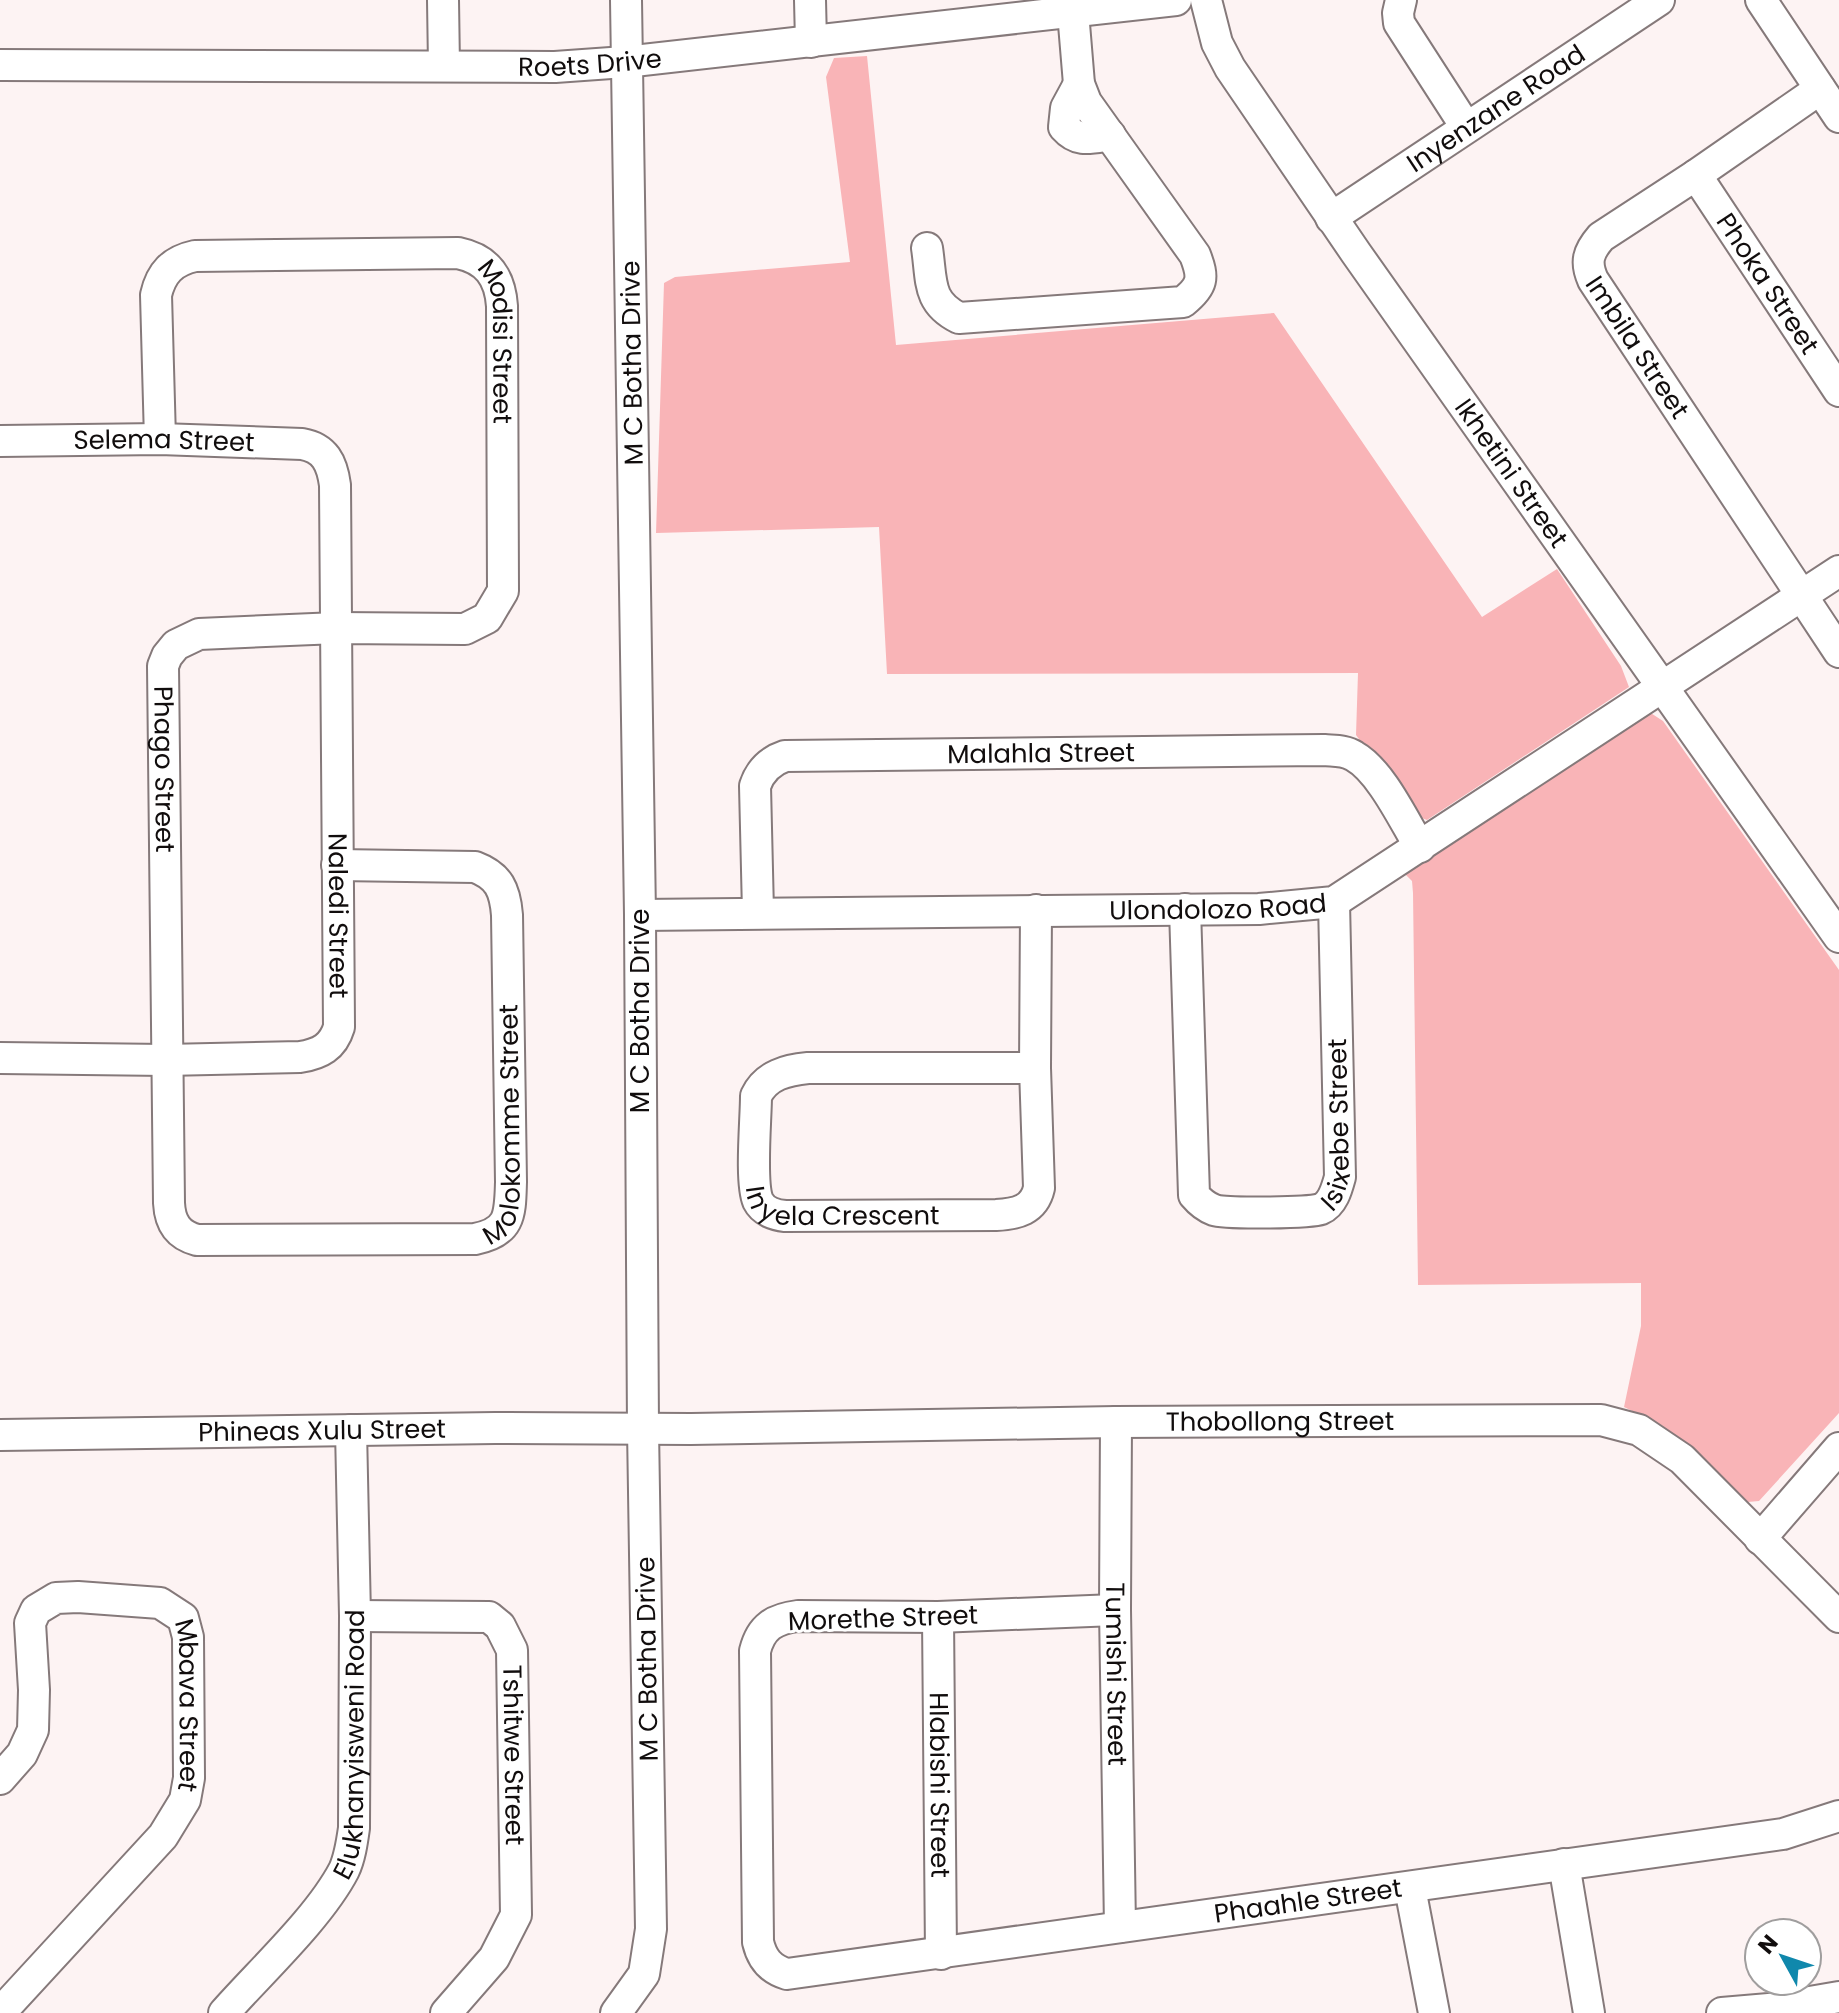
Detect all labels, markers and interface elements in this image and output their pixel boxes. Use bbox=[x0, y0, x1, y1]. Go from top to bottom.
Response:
street label: Inyenzane Road bbox=[1400, 36, 1592, 181]
street label: Roets Drive bbox=[518, 40, 663, 85]
street label: Phoka Street bbox=[1708, 206, 1828, 361]
street label: Modisi Street bbox=[469, 251, 521, 424]
street label: M C Botha Drive bbox=[612, 260, 652, 466]
street label: Imbila Street bbox=[1577, 269, 1698, 426]
street label: Ikhetini Street bbox=[1446, 392, 1577, 555]
street label: Selema Street bbox=[73, 421, 255, 460]
street label: Phago Street bbox=[145, 686, 183, 853]
street label: Malahla Street bbox=[947, 734, 1135, 772]
street label: Naledi Street bbox=[320, 833, 357, 998]
street label: Ulondolozo Road bbox=[1109, 885, 1328, 928]
street label: M C Botha Drive bbox=[622, 909, 658, 1113]
street label: Molokomme Street bbox=[476, 1004, 529, 1254]
street label: Isixebe Street bbox=[1313, 1038, 1359, 1219]
street label: Inyela Crescent bbox=[737, 1184, 940, 1235]
street label: Thobollong Street bbox=[1166, 1403, 1394, 1440]
street label: Phineas Xulu Street bbox=[198, 1411, 446, 1450]
street label: M C Botha Drive bbox=[627, 1556, 667, 1762]
street label: Tumishi Street bbox=[1097, 1582, 1135, 1766]
street label: Morethe Street bbox=[787, 1597, 979, 1639]
street label: Elukhanyisweni Road bbox=[324, 1609, 373, 1886]
street label: Mbava Street bbox=[166, 1615, 207, 1795]
street label: Tshitwe Street bbox=[494, 1664, 533, 1846]
street label: Hlabishi Street bbox=[921, 1692, 958, 1878]
street label: Phaahle Street bbox=[1212, 1870, 1404, 1932]
north arrow bbox=[1743, 1917, 1823, 1997]
text: N bbox=[1751, 1928, 1785, 1961]

